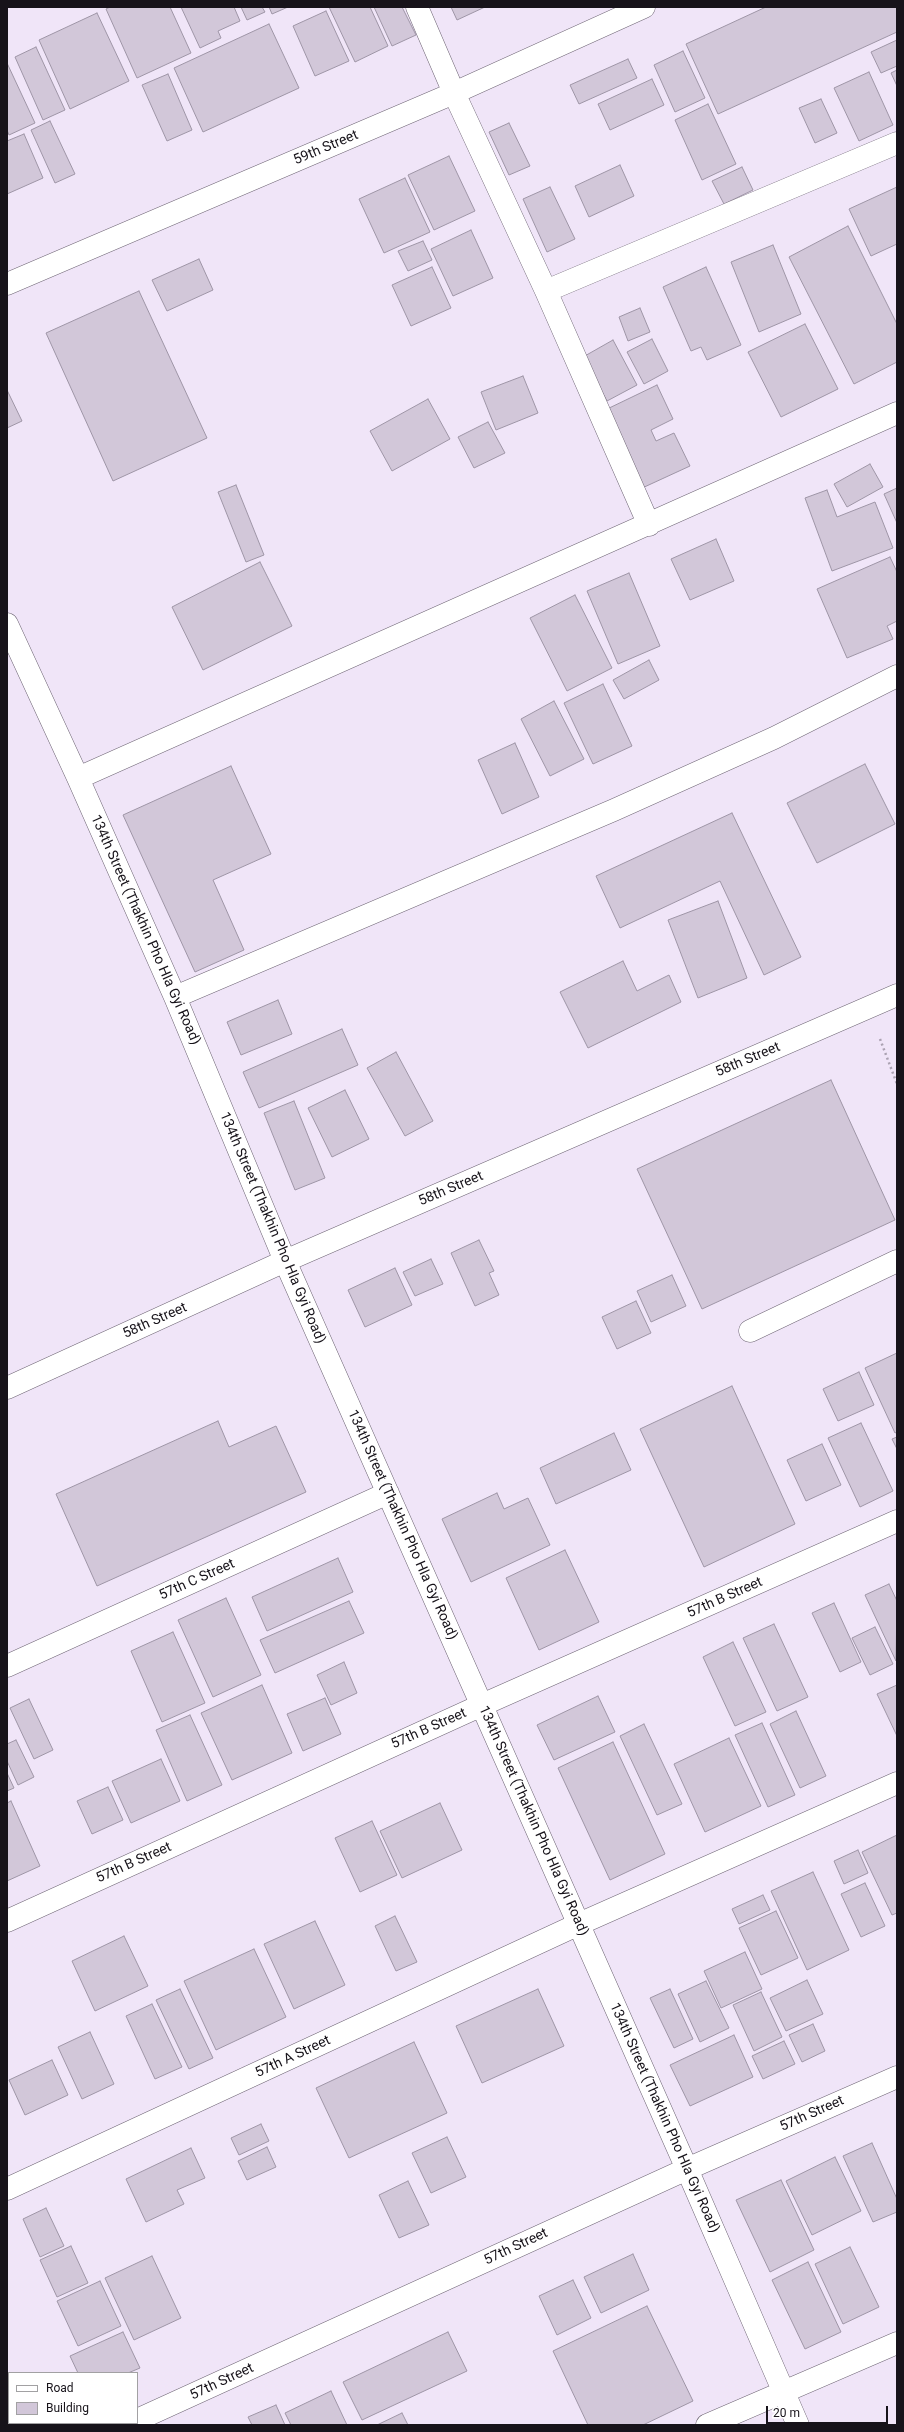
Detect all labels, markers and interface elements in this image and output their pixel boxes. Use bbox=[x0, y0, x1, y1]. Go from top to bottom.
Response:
street label: 59th Street bbox=[291, 127, 361, 169]
street label: 134th Street (Thakhin Pho Hla Gyi Road) bbox=[86, 812, 204, 1048]
street label: 58th Street bbox=[713, 1039, 783, 1081]
street label: 134th Street (Thakhin Pho Hla Gyi Road) bbox=[215, 1110, 329, 1346]
street label: 58th Street bbox=[416, 1168, 486, 1210]
street label: 58th Street bbox=[120, 1299, 190, 1343]
street label: 134th Street (Thakhin Pho Hla Gyi Road) bbox=[343, 1407, 461, 1643]
street label: 57th C Street bbox=[157, 1556, 237, 1604]
street label: 57th B Street bbox=[685, 1574, 765, 1622]
street label: 134th Street (Thakhin Pho Hla Gyi Road) bbox=[474, 1703, 592, 1939]
street label: 57th B Street bbox=[389, 1705, 469, 1753]
street label: 57th B Street bbox=[94, 1839, 174, 1887]
street label: 134th Street (Thakhin Pho Hla Gyi Road) bbox=[605, 2000, 723, 2236]
street label: 57th A Street bbox=[253, 2032, 333, 2082]
street label: 57th Street bbox=[777, 2092, 847, 2136]
street label: 57th Street bbox=[481, 2225, 551, 2269]
street label: 57th Street bbox=[187, 2360, 257, 2404]
legend bbox=[8, 2372, 138, 2424]
text: Road bbox=[46, 2381, 74, 2395]
scale bar bbox=[768, 2398, 890, 2424]
text: Building bbox=[46, 2401, 89, 2415]
text: 20 m bbox=[773, 2406, 800, 2420]

